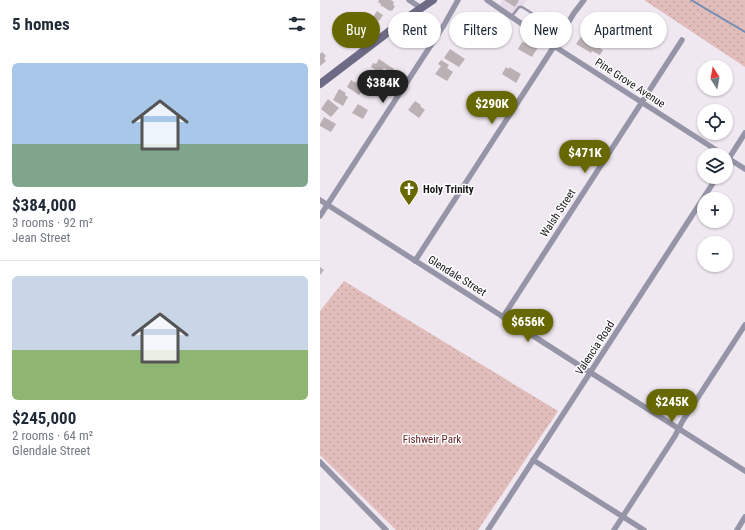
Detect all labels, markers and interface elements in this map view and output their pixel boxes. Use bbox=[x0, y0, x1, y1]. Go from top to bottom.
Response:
chip: Buy bbox=[332, 12, 380, 48]
chip: Rent bbox=[388, 12, 441, 48]
chip: Filters bbox=[449, 12, 512, 48]
chip: New bbox=[520, 12, 572, 48]
chip: Apartment bbox=[580, 12, 667, 48]
icon: filters bbox=[286, 13, 308, 35]
text: 5 homes bbox=[12, 14, 70, 34]
street label: Pine Grove Avenue bbox=[593, 56, 667, 110]
north arrow bbox=[697, 60, 733, 96]
map controls bbox=[697, 60, 733, 272]
pin: $384K bbox=[355, 70, 411, 104]
text: $384K bbox=[366, 75, 400, 90]
icon: home bbox=[124, 89, 196, 161]
pin: $290K bbox=[464, 91, 520, 125]
text: $290K bbox=[475, 96, 509, 111]
button: locate bbox=[697, 104, 733, 140]
pin: $471K bbox=[557, 140, 613, 174]
text: $471K bbox=[568, 145, 602, 160]
button: layers bbox=[697, 148, 733, 184]
church icon: Holy Trinity bbox=[398, 178, 420, 206]
place label: Holy Trinity bbox=[423, 183, 474, 196]
street label: Walsh Street bbox=[538, 187, 578, 239]
button: + bbox=[697, 192, 733, 228]
text: $384,000 bbox=[12, 195, 76, 215]
text: 3 rooms · 92 m² bbox=[12, 215, 93, 230]
text: Jean Street bbox=[12, 230, 70, 245]
button: − bbox=[697, 236, 733, 272]
street label: Glendale Street bbox=[425, 253, 489, 299]
icon: home bbox=[124, 302, 196, 374]
pin: $656K bbox=[500, 309, 556, 343]
text: $656K bbox=[511, 314, 545, 329]
street label: Valencia Road bbox=[573, 319, 617, 377]
pin: $245K bbox=[644, 389, 700, 423]
text: $245K bbox=[655, 394, 689, 409]
text: $245,000 bbox=[12, 408, 76, 428]
text: 2 rooms · 64 m² bbox=[12, 428, 93, 443]
park label: Fishweir Park bbox=[403, 433, 461, 446]
text: Glendale Street bbox=[12, 443, 90, 458]

